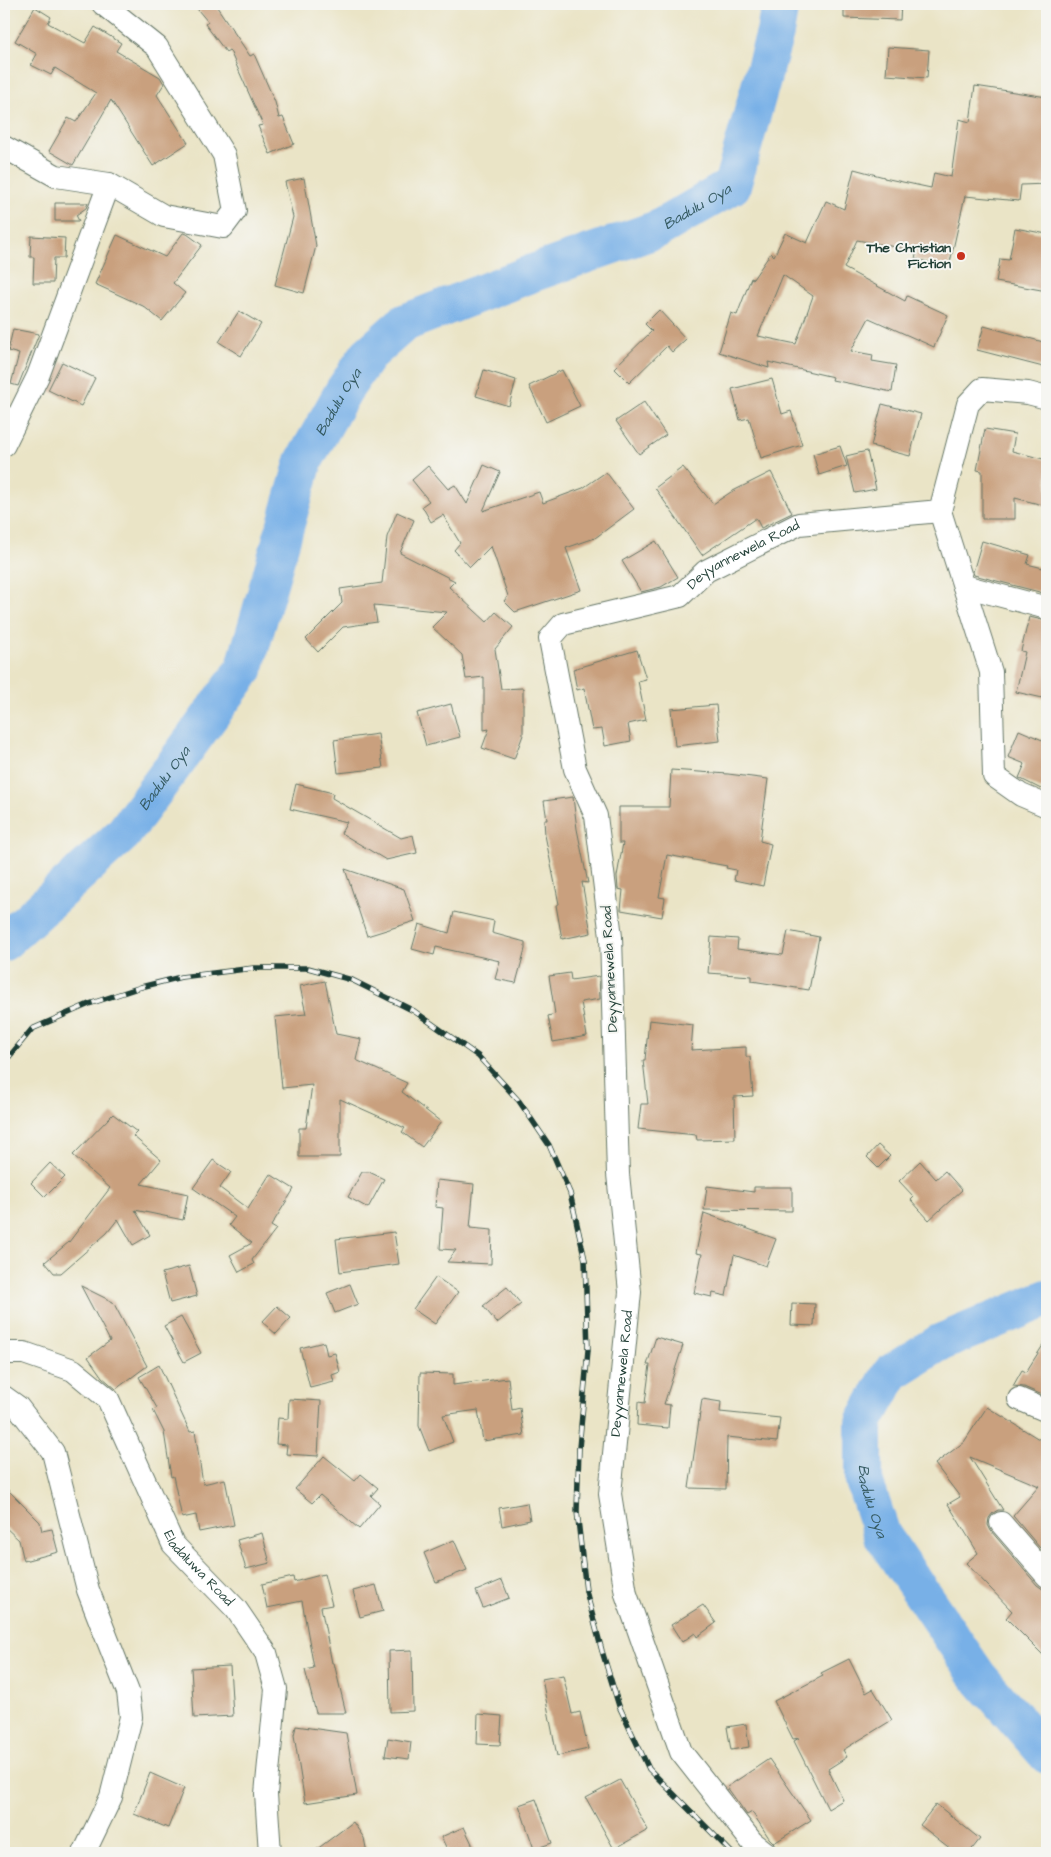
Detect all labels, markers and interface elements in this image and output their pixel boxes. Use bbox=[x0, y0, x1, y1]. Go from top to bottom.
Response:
water label: Badulu Oya bbox=[659, 178, 736, 234]
place label: The Christian Fiction bbox=[866, 238, 951, 274]
marker: The Christian Fiction bbox=[955, 250, 967, 262]
water label: Badulu Oya bbox=[310, 363, 367, 440]
street label: Deyyannewela Road bbox=[682, 515, 803, 594]
water label: Badulu Oya bbox=[133, 741, 196, 815]
street label: Deyyannewela Road bbox=[597, 905, 623, 1033]
street label: Deyyannewela Road bbox=[606, 1310, 638, 1438]
water label: Badulu Oya bbox=[854, 1465, 893, 1542]
street label: Eladaluwa Road bbox=[158, 1527, 238, 1611]

